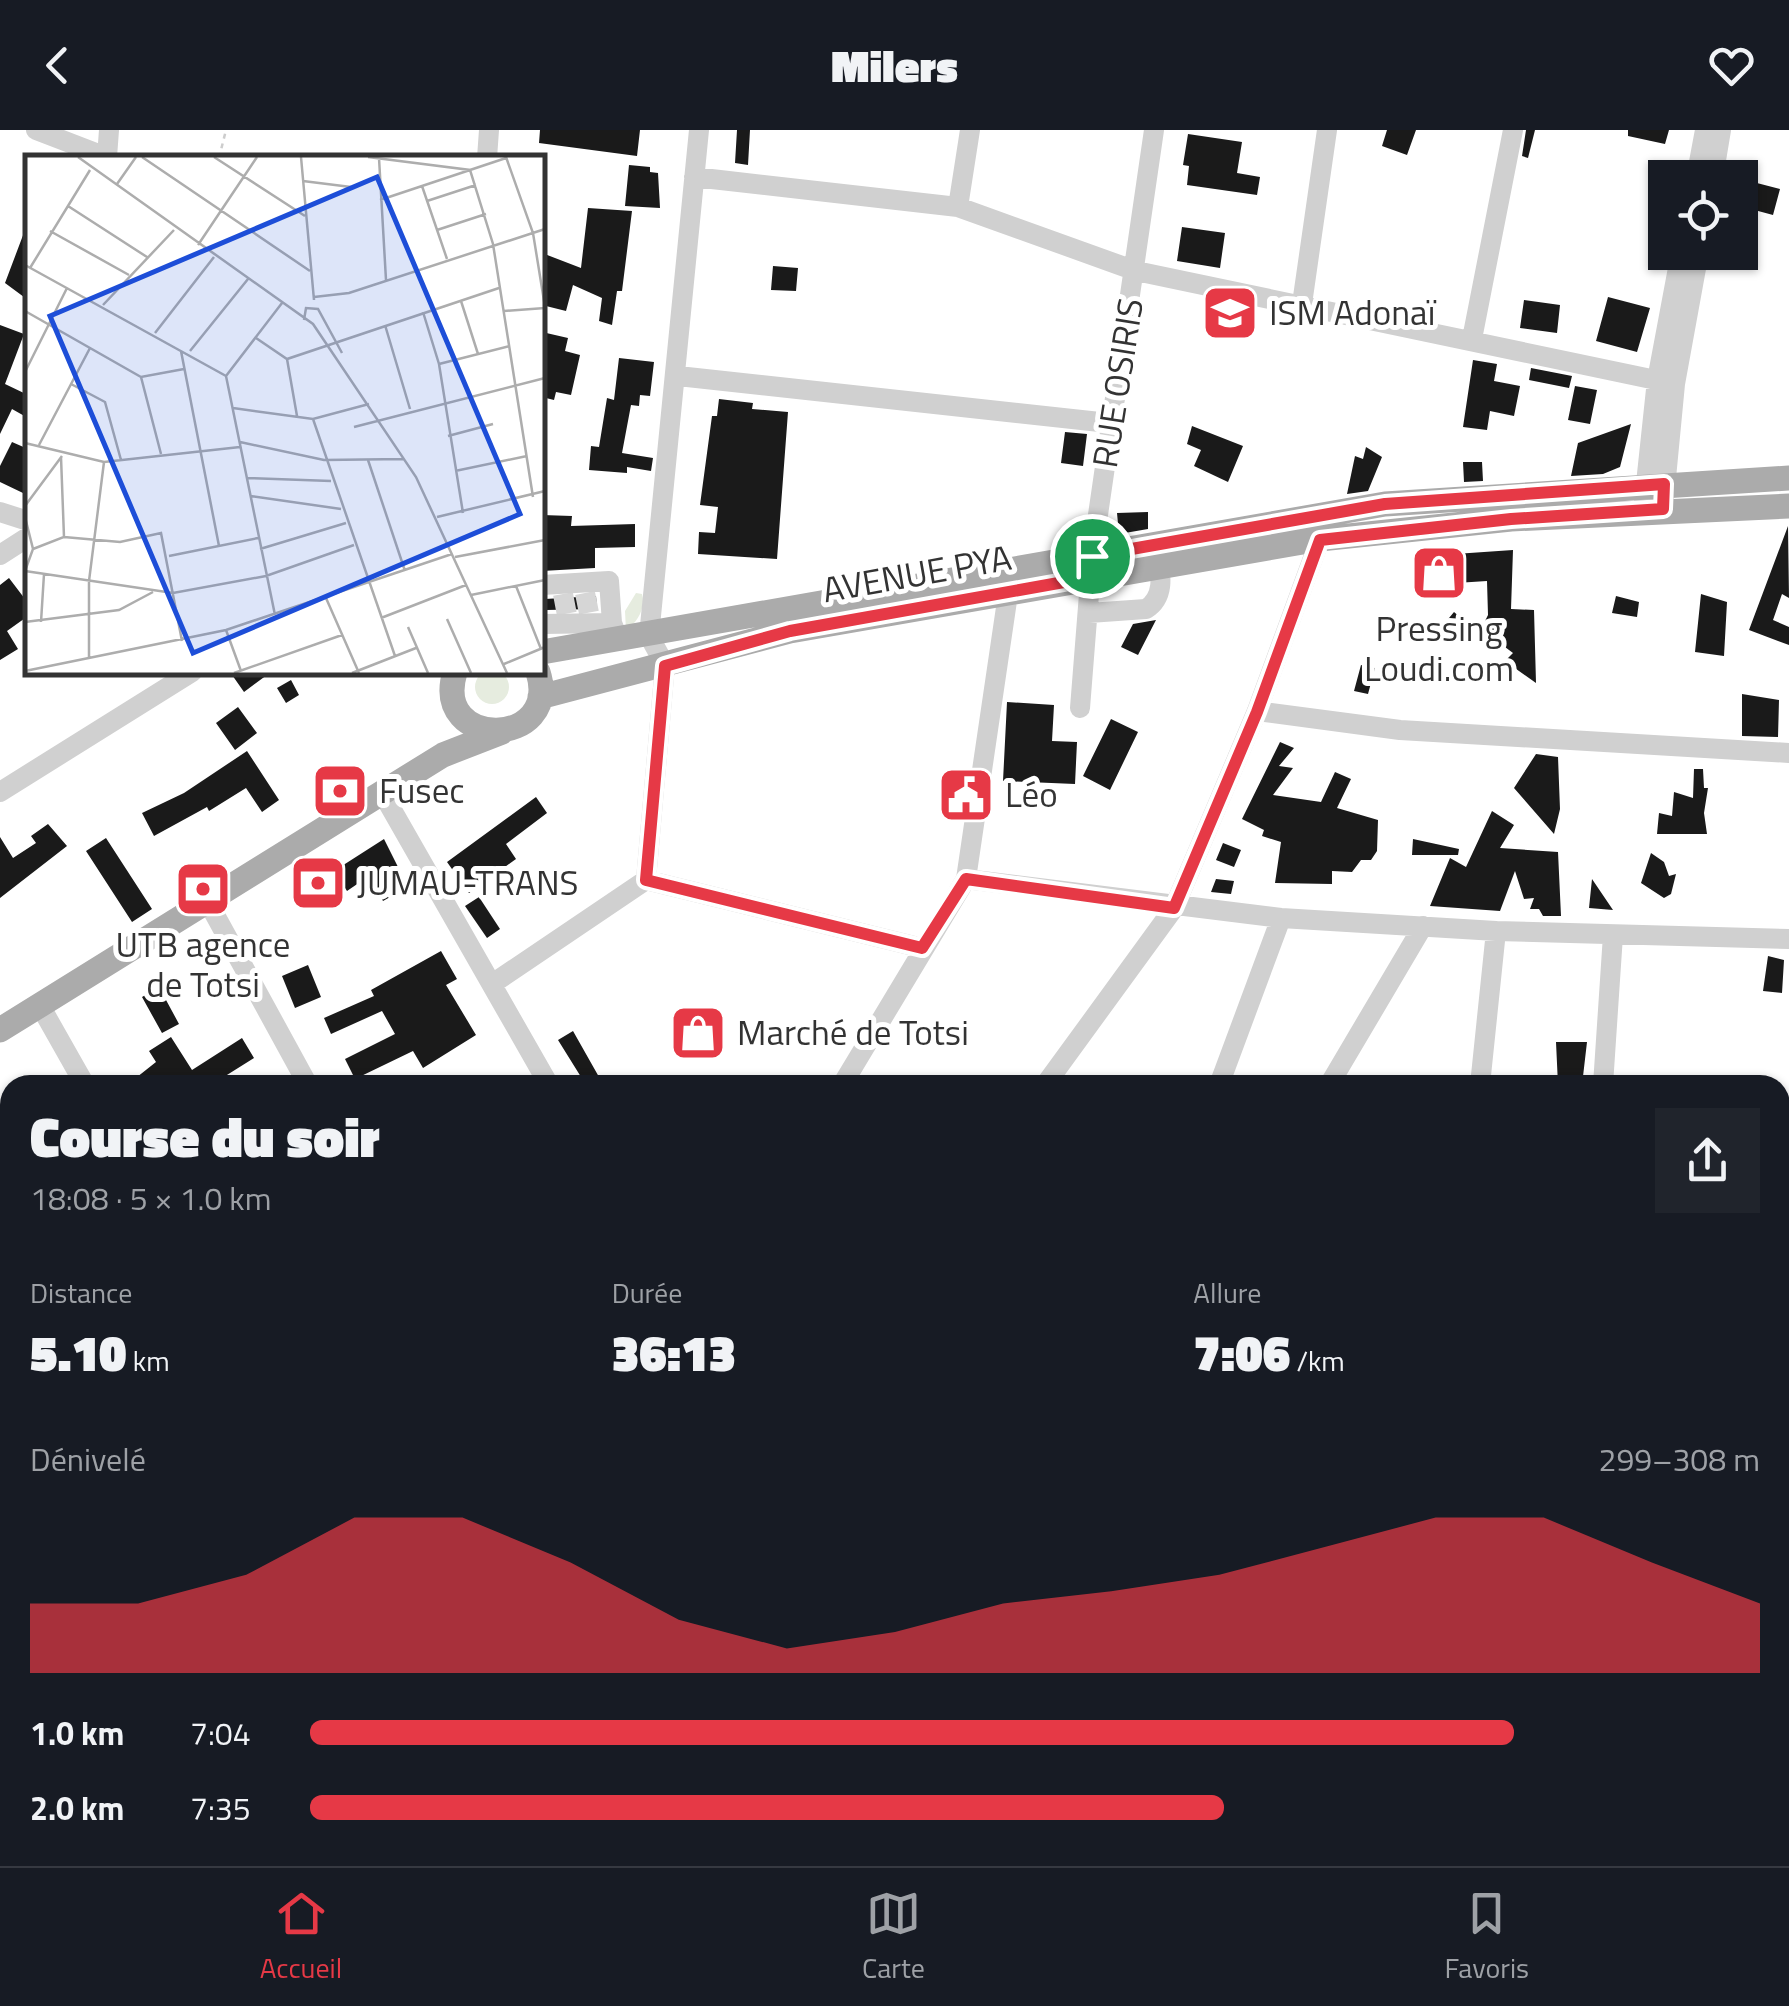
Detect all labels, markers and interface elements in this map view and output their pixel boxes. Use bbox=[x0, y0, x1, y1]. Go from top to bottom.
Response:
text: Milers bbox=[831, 31, 958, 99]
icon: back bbox=[30, 38, 85, 93]
icon: heart bbox=[1704, 38, 1759, 93]
inset map bbox=[25, 155, 545, 675]
map controls bbox=[1648, 160, 1758, 270]
button: locate bbox=[1648, 160, 1758, 270]
school or university icon: ISM Adonaï bbox=[1200, 283, 1260, 343]
place label: ISM Adonaï bbox=[1269, 285, 1437, 339]
street label: RUE OSIRIS bbox=[1077, 294, 1157, 472]
pin bbox=[1050, 514, 1135, 599]
icon: arrive bbox=[1065, 529, 1120, 584]
street label: AVENUE PYA bbox=[818, 530, 1016, 616]
shop icon: Pressing Loudi.com bbox=[1409, 543, 1469, 603]
place label: Pressing Loudi.com bbox=[1364, 601, 1514, 695]
bank icon: Fusec bbox=[310, 761, 370, 821]
place label: Fusec bbox=[379, 763, 465, 817]
public building icon: Léo bbox=[936, 765, 996, 825]
place label: Léo bbox=[1005, 767, 1058, 821]
bank icon: JUMAU-TRANS bbox=[288, 853, 348, 913]
place label: JUMAU-TRANS bbox=[357, 855, 579, 909]
bank icon: UTB agence de Totsi bbox=[173, 859, 233, 919]
place label: UTB agence de Totsi bbox=[116, 917, 290, 1011]
shop icon: Marché de Totsi bbox=[668, 1003, 728, 1063]
place label: Marché de Totsi bbox=[737, 1005, 969, 1059]
text: Course du soir bbox=[30, 1095, 380, 1178]
button: share bbox=[1655, 1108, 1760, 1213]
text: 18:08 · 5 × 1.0 km bbox=[30, 1174, 271, 1222]
text: Distance bbox=[30, 1271, 132, 1314]
text: Durée bbox=[612, 1271, 682, 1314]
text: Allure bbox=[1193, 1271, 1261, 1314]
text: 5.10 bbox=[30, 1314, 127, 1390]
text: 36:13 bbox=[612, 1314, 736, 1390]
text: 7:06 bbox=[1193, 1314, 1290, 1390]
text: km bbox=[127, 1339, 170, 1382]
text: /km bbox=[1290, 1339, 1345, 1382]
text: Dénivelé bbox=[30, 1435, 146, 1483]
text: 299–308 m bbox=[1598, 1435, 1760, 1483]
text: 1.0 km bbox=[30, 1709, 124, 1757]
text: 7:04 bbox=[190, 1709, 251, 1757]
text: 2.0 km bbox=[30, 1784, 124, 1832]
text: 7:35 bbox=[190, 1784, 251, 1832]
tab: Accueil bbox=[260, 1886, 342, 1989]
tab: Carte bbox=[862, 1886, 925, 1989]
tab: Favoris bbox=[1445, 1886, 1529, 1989]

